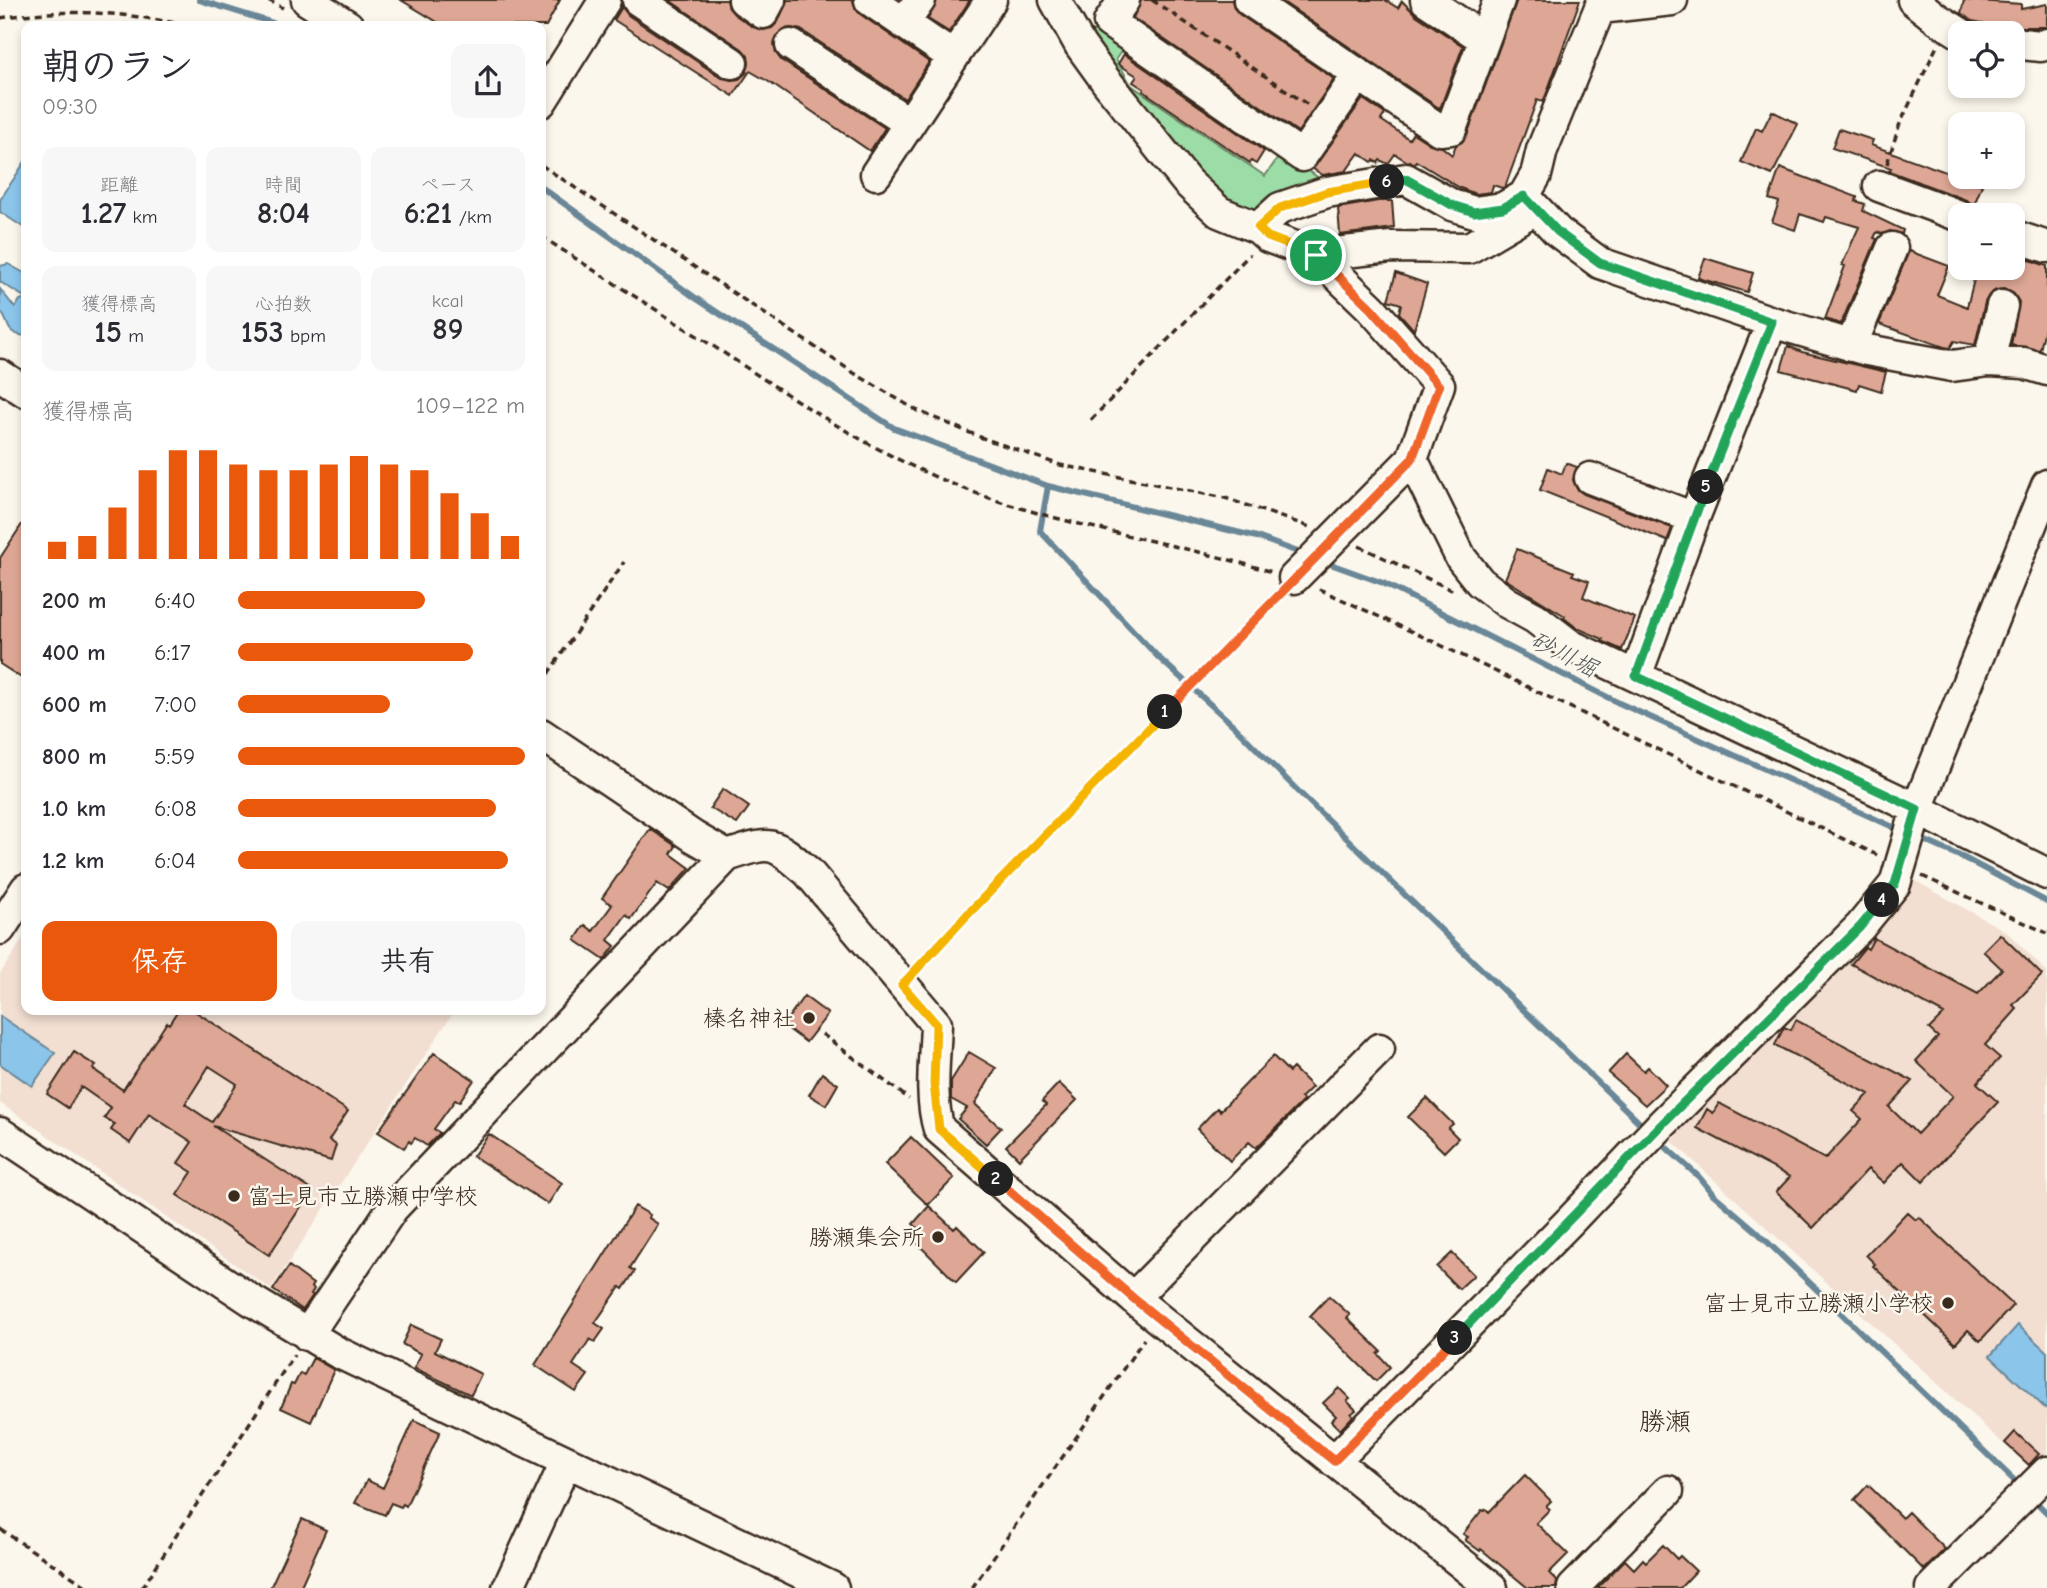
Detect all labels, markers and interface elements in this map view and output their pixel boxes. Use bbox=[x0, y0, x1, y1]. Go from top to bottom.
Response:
map controls bbox=[1948, 21, 2025, 280]
button: locate bbox=[1948, 21, 2025, 98]
button: share bbox=[451, 44, 525, 118]
text: 朝のラン bbox=[42, 45, 194, 89]
text: 09:30 bbox=[42, 93, 98, 120]
button: + bbox=[1948, 112, 2025, 189]
pin: 6 bbox=[1370, 164, 1404, 200]
text: 6 bbox=[1382, 170, 1391, 192]
text: 距離 bbox=[100, 174, 138, 196]
text: 時間 bbox=[264, 174, 303, 196]
text: ペース bbox=[420, 174, 476, 196]
text: 1.27 bbox=[81, 196, 126, 231]
text: 8:04 bbox=[257, 196, 310, 231]
text: 6:21 bbox=[404, 196, 452, 231]
button: − bbox=[1948, 203, 2025, 280]
text: km bbox=[126, 206, 157, 228]
text: /km bbox=[452, 206, 492, 228]
pin bbox=[1286, 225, 1346, 285]
icon: arrive bbox=[1297, 236, 1335, 274]
text: kcal bbox=[432, 290, 464, 312]
text: 獲得標高 bbox=[81, 293, 157, 315]
text: 心拍数 bbox=[255, 293, 312, 315]
text: 89 bbox=[432, 312, 463, 347]
text: 15 bbox=[94, 315, 122, 350]
text: 153 bbox=[241, 315, 284, 350]
text: m bbox=[122, 325, 144, 347]
text: bpm bbox=[284, 325, 326, 347]
text: 109–122 m bbox=[416, 392, 525, 419]
text: 獲得標高 bbox=[42, 398, 134, 425]
pin: 5 bbox=[1688, 470, 1724, 504]
text: 5 bbox=[1700, 475, 1711, 497]
text: 200 m bbox=[42, 587, 106, 614]
text: 6:40 bbox=[154, 587, 196, 614]
water label: 砂川堀 bbox=[1526, 625, 1604, 684]
text: 400 m bbox=[42, 639, 106, 666]
text: 6:17 bbox=[154, 639, 191, 666]
text: 600 m bbox=[42, 691, 107, 718]
text: 7:00 bbox=[154, 691, 197, 718]
pin: 1 bbox=[1148, 694, 1182, 730]
text: 1 bbox=[1161, 700, 1168, 722]
text: 800 m bbox=[42, 743, 107, 770]
text: 5:59 bbox=[154, 743, 195, 770]
text: 1.0 km bbox=[42, 795, 106, 822]
text: 6:08 bbox=[154, 795, 196, 822]
text: 1.2 km bbox=[42, 847, 104, 874]
text: 6:04 bbox=[154, 847, 196, 874]
pin: 4 bbox=[1864, 883, 1899, 918]
text: 4 bbox=[1877, 888, 1886, 910]
button: 保存 bbox=[42, 921, 277, 1001]
button: 共有 bbox=[291, 921, 525, 1001]
place label: 榛名神社 bbox=[703, 1005, 795, 1032]
marker: 榛名神社 bbox=[801, 1010, 817, 1026]
pin: 2 bbox=[978, 1162, 1014, 1196]
text: 2 bbox=[991, 1167, 1000, 1189]
place label: 富士見市立勝瀬中学校 bbox=[248, 1183, 478, 1210]
marker: 富士見市立勝瀬中学校 bbox=[226, 1188, 242, 1204]
place label: 勝瀬集会所 bbox=[809, 1224, 924, 1251]
marker: 勝瀬集会所 bbox=[930, 1229, 946, 1245]
place label: 富士見市立勝瀬小学校 bbox=[1704, 1290, 1934, 1317]
marker: 富士見市立勝瀬小学校 bbox=[1940, 1295, 1956, 1311]
pin: 3 bbox=[1438, 1320, 1472, 1356]
text: 3 bbox=[1450, 1326, 1459, 1348]
district label: 勝瀬 bbox=[1639, 1407, 1691, 1437]

